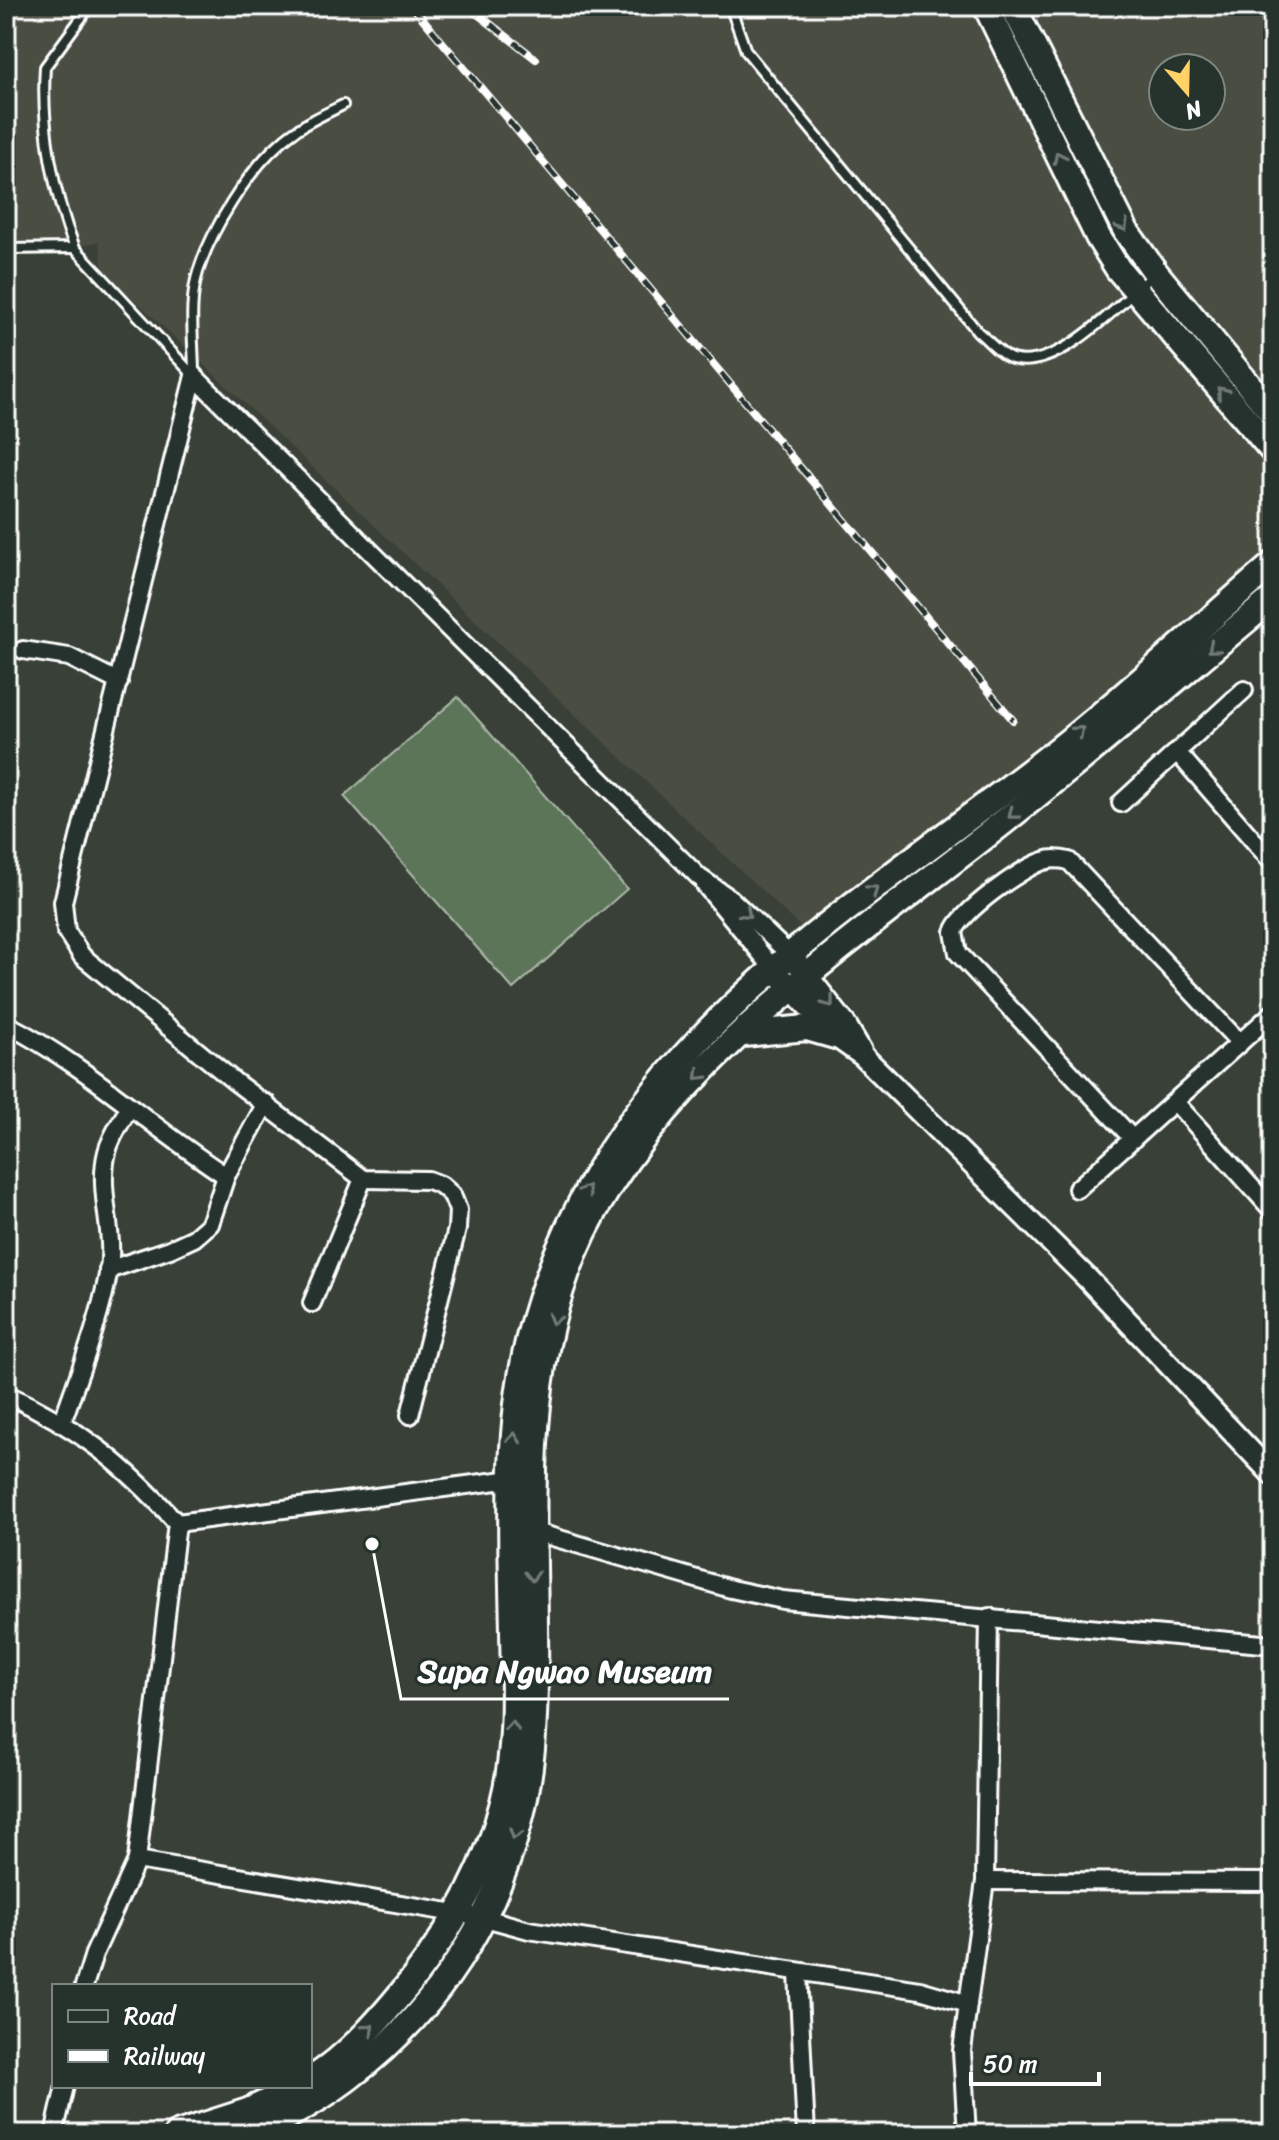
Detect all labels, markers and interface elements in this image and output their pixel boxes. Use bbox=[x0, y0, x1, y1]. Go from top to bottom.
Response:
north arrow bbox=[1147, 52, 1227, 132]
text: N bbox=[1179, 89, 1208, 132]
one-way arrow bbox=[1053, 151, 1069, 165]
one-way arrow bbox=[1114, 217, 1129, 232]
one-way arrow bbox=[1218, 387, 1232, 401]
one-way arrow bbox=[1207, 638, 1222, 653]
one-way arrow bbox=[1070, 727, 1085, 741]
one-way arrow bbox=[1007, 805, 1022, 819]
one-way arrow bbox=[864, 885, 879, 899]
one-way arrow bbox=[737, 903, 752, 917]
one-way arrow bbox=[819, 993, 833, 1008]
one-way arrow bbox=[695, 1066, 709, 1080]
one-way arrow bbox=[576, 1184, 592, 1199]
one-way arrow bbox=[547, 1311, 563, 1325]
one-way arrow bbox=[506, 1431, 523, 1444]
one-way arrow bbox=[524, 1570, 541, 1583]
callout: Supa Ngwao Museum bbox=[401, 1643, 729, 1699]
text: Supa Ngwao Museum bbox=[417, 1643, 712, 1700]
one-way arrow bbox=[503, 1719, 520, 1732]
one-way arrow bbox=[508, 1827, 524, 1841]
legend bbox=[52, 1984, 312, 2088]
text: Road bbox=[124, 1995, 178, 2037]
one-way arrow bbox=[360, 2024, 374, 2038]
text: Railway bbox=[124, 2035, 206, 2077]
scale bar bbox=[971, 2036, 1099, 2086]
text: 50 m bbox=[983, 2043, 1038, 2085]

